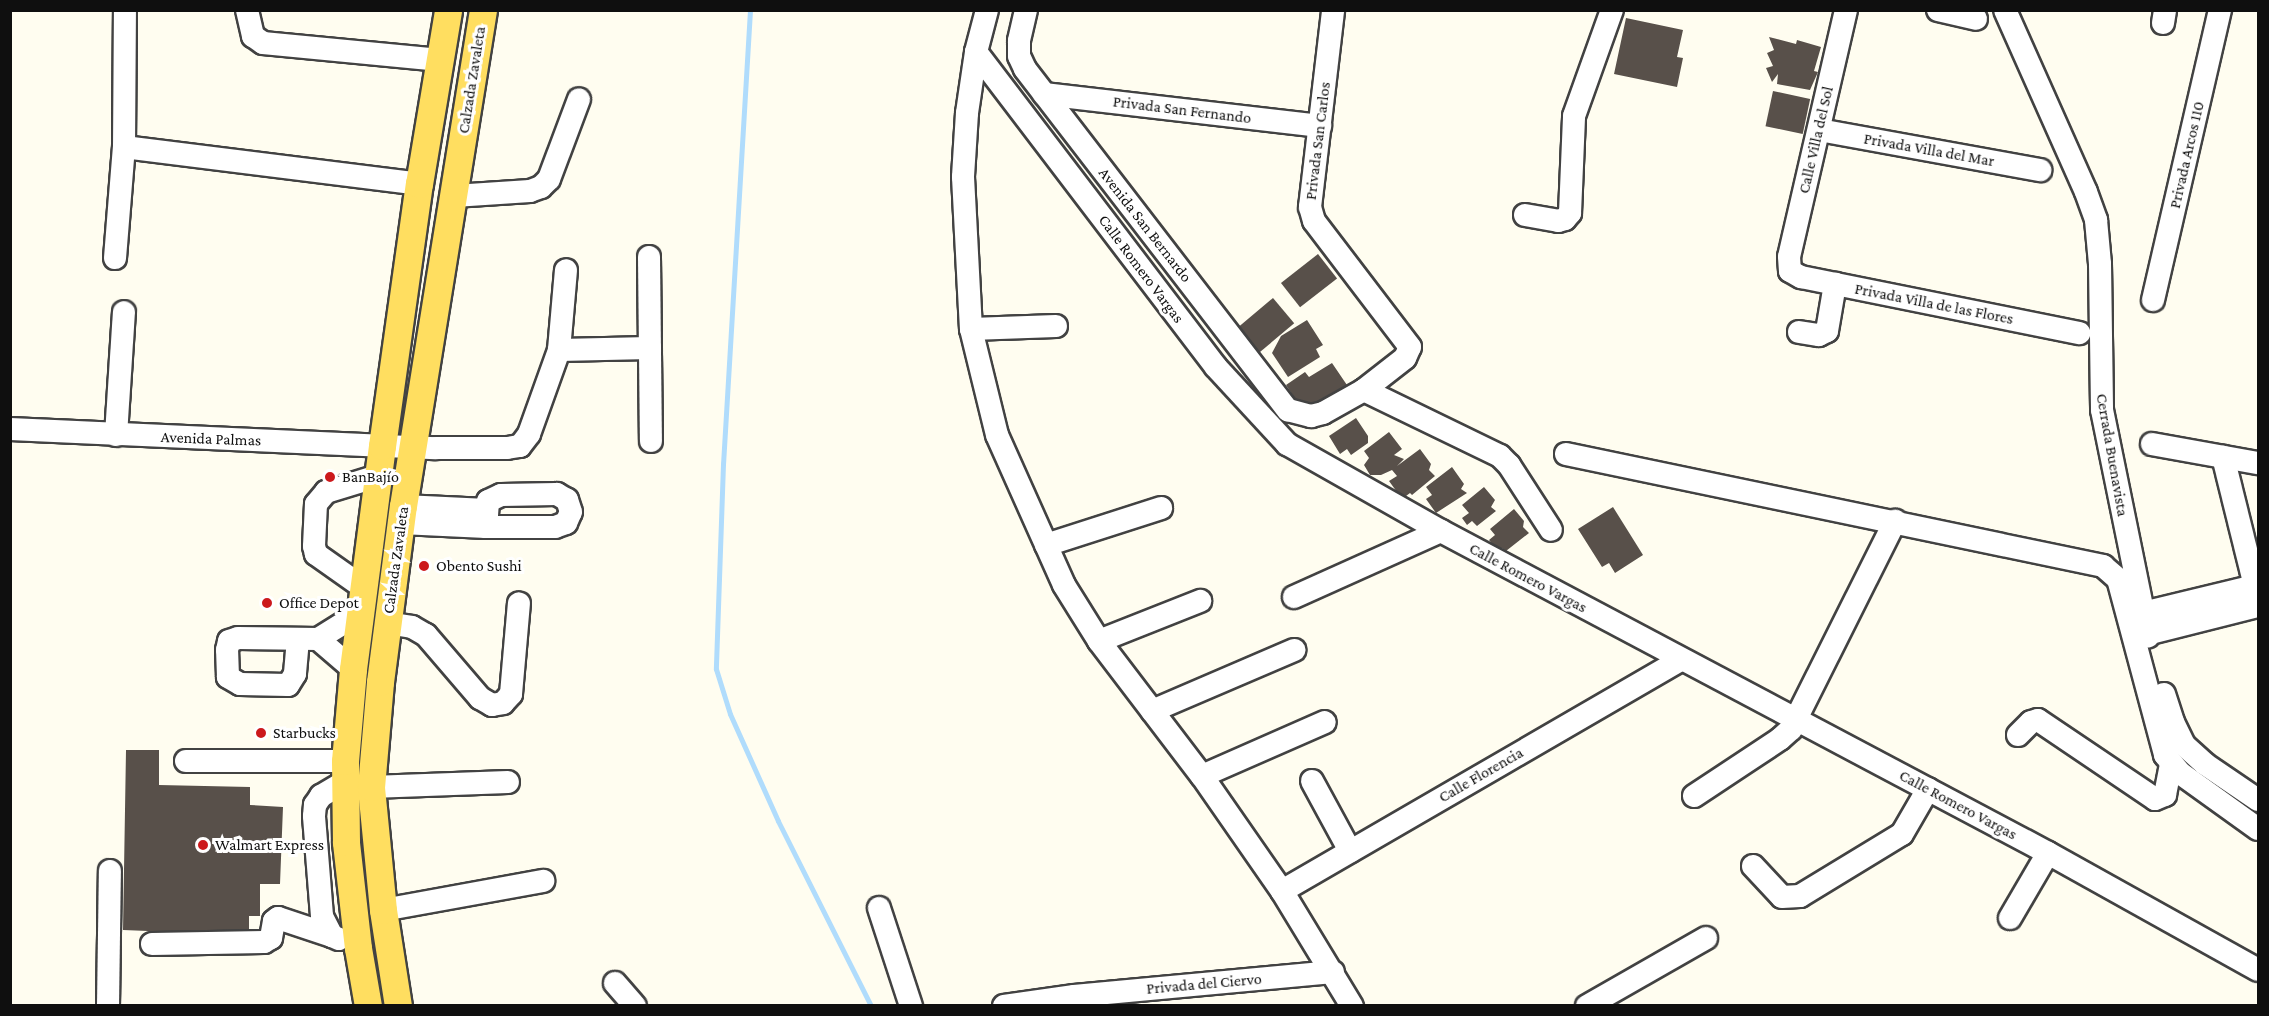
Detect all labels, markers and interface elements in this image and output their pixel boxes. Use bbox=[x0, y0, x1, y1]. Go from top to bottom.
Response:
street label: Calzada Zavaleta bbox=[454, 25, 490, 135]
street label: Privada San Carlos bbox=[1301, 81, 1335, 201]
street label: Calle Villa del Sol bbox=[1794, 85, 1838, 195]
street label: Privada San Fernando bbox=[1112, 92, 1252, 128]
street label: Privada Arcos 110 bbox=[2165, 100, 2209, 210]
street label: Privada Villa del Mar bbox=[1862, 129, 1996, 171]
street label: Avenida San Bernardo bbox=[1094, 164, 1196, 286]
street label: Calle Romero Vargas bbox=[1094, 211, 1188, 327]
street label: Privada Villa de las Flores bbox=[1853, 279, 2015, 329]
street label: Cerrada Buenavista bbox=[2092, 392, 2132, 518]
street label: Avenida Palmas bbox=[160, 428, 262, 450]
place label: BanBajío bbox=[342, 467, 399, 487]
marker: BanBajío bbox=[323, 470, 337, 484]
street label: Calzada Zavaleta bbox=[379, 505, 413, 615]
street label: Calle Romero Vargas bbox=[1466, 539, 1590, 617]
place label: Obento Sushi bbox=[436, 556, 522, 576]
marker: Obento Sushi bbox=[417, 559, 431, 573]
place label: Office Depot bbox=[279, 593, 359, 613]
marker: Office Depot bbox=[260, 596, 274, 610]
place label: Starbucks bbox=[273, 723, 336, 743]
marker: Starbucks bbox=[254, 726, 268, 740]
street label: Calle Florencia bbox=[1435, 743, 1527, 807]
street label: Calle Romero Vargas bbox=[1896, 766, 2020, 844]
place label: Walmart Express bbox=[215, 835, 324, 855]
marker: Walmart Express bbox=[196, 838, 210, 852]
street label: Privada del Ciervo bbox=[1146, 969, 1262, 999]

